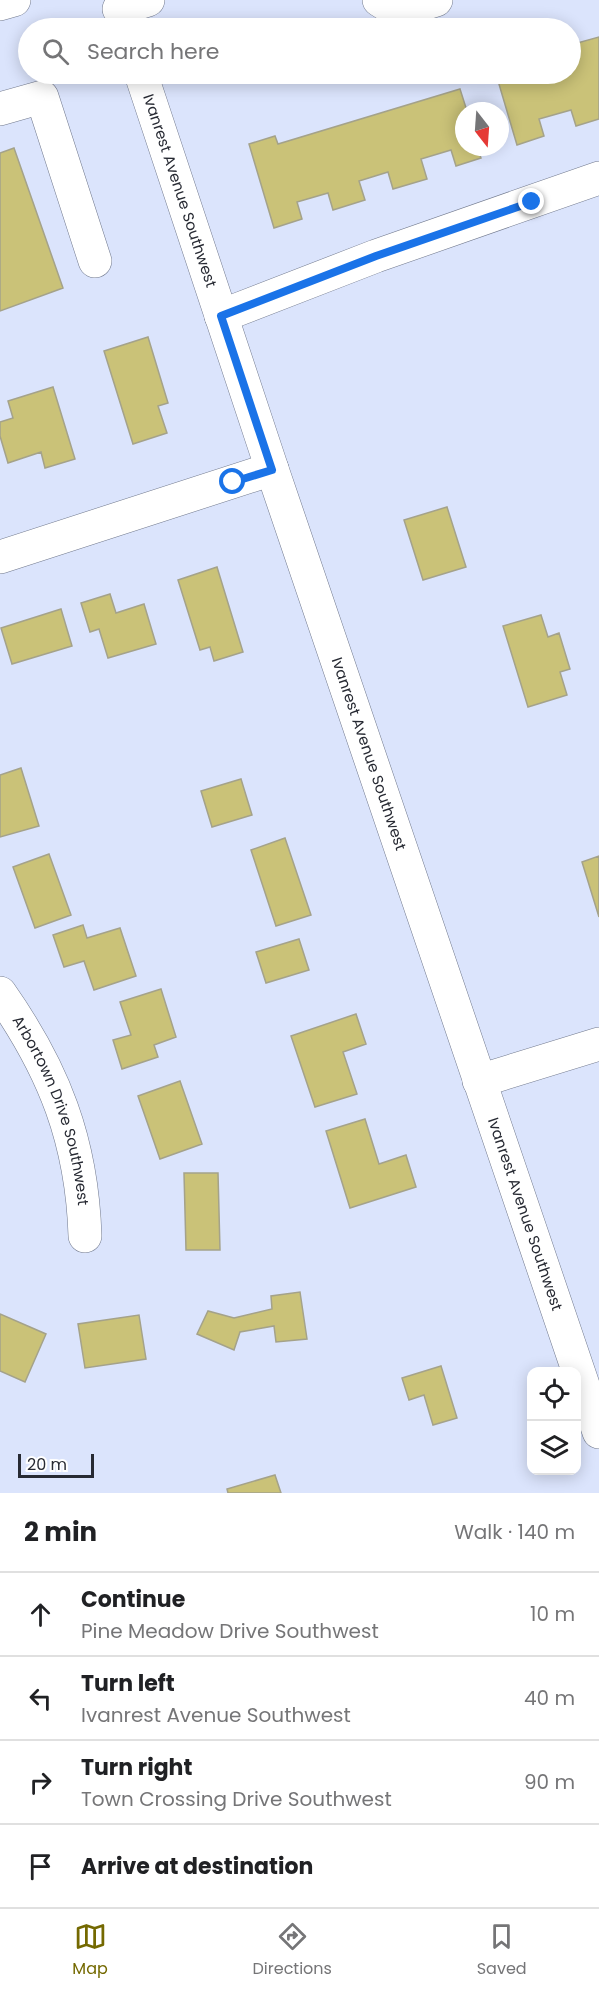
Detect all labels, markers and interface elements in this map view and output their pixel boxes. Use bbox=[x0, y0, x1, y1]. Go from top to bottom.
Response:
search box bbox=[18, 18, 581, 84]
icon: search bbox=[39, 35, 72, 68]
text: Search here bbox=[87, 36, 220, 67]
street label: Ivanrest Avenue Southwest bbox=[138, 91, 222, 290]
north arrow bbox=[455, 102, 509, 156]
route end bbox=[518, 188, 544, 214]
route start bbox=[219, 468, 245, 494]
street label: Ivanrest Avenue Southwest bbox=[327, 654, 412, 853]
street label: Arbortown Drive Southwest bbox=[8, 1011, 94, 1206]
street label: Ivanrest Avenue Southwest bbox=[483, 1115, 568, 1313]
map controls bbox=[527, 1367, 581, 1475]
button: locate bbox=[527, 1367, 581, 1421]
button: layers bbox=[527, 1421, 581, 1475]
scale bar bbox=[18, 1451, 94, 1478]
text: 20 m bbox=[27, 1453, 67, 1476]
text: 2 min bbox=[24, 1514, 97, 1550]
text: Walk · 140 m bbox=[454, 1518, 575, 1546]
text: Continue bbox=[81, 1584, 185, 1615]
icon: ahead bbox=[24, 1598, 57, 1631]
text: 10 m bbox=[530, 1600, 575, 1628]
text: Pine Meadow Drive Southwest bbox=[81, 1617, 379, 1645]
text: Turn left bbox=[81, 1668, 175, 1699]
icon: left bbox=[24, 1682, 57, 1715]
text: 40 m bbox=[524, 1684, 575, 1712]
text: Ivanrest Avenue Southwest bbox=[81, 1701, 351, 1729]
text: Turn right bbox=[81, 1752, 192, 1783]
icon: right bbox=[24, 1766, 57, 1799]
text: 90 m bbox=[524, 1768, 575, 1796]
text: Town Crossing Drive Southwest bbox=[81, 1785, 392, 1813]
icon: arrive bbox=[24, 1850, 57, 1883]
text: Arrive at destination bbox=[81, 1851, 313, 1882]
tab: Map bbox=[72, 1920, 108, 1981]
tab: Directions bbox=[253, 1920, 332, 1981]
tab: Saved bbox=[477, 1920, 527, 1981]

